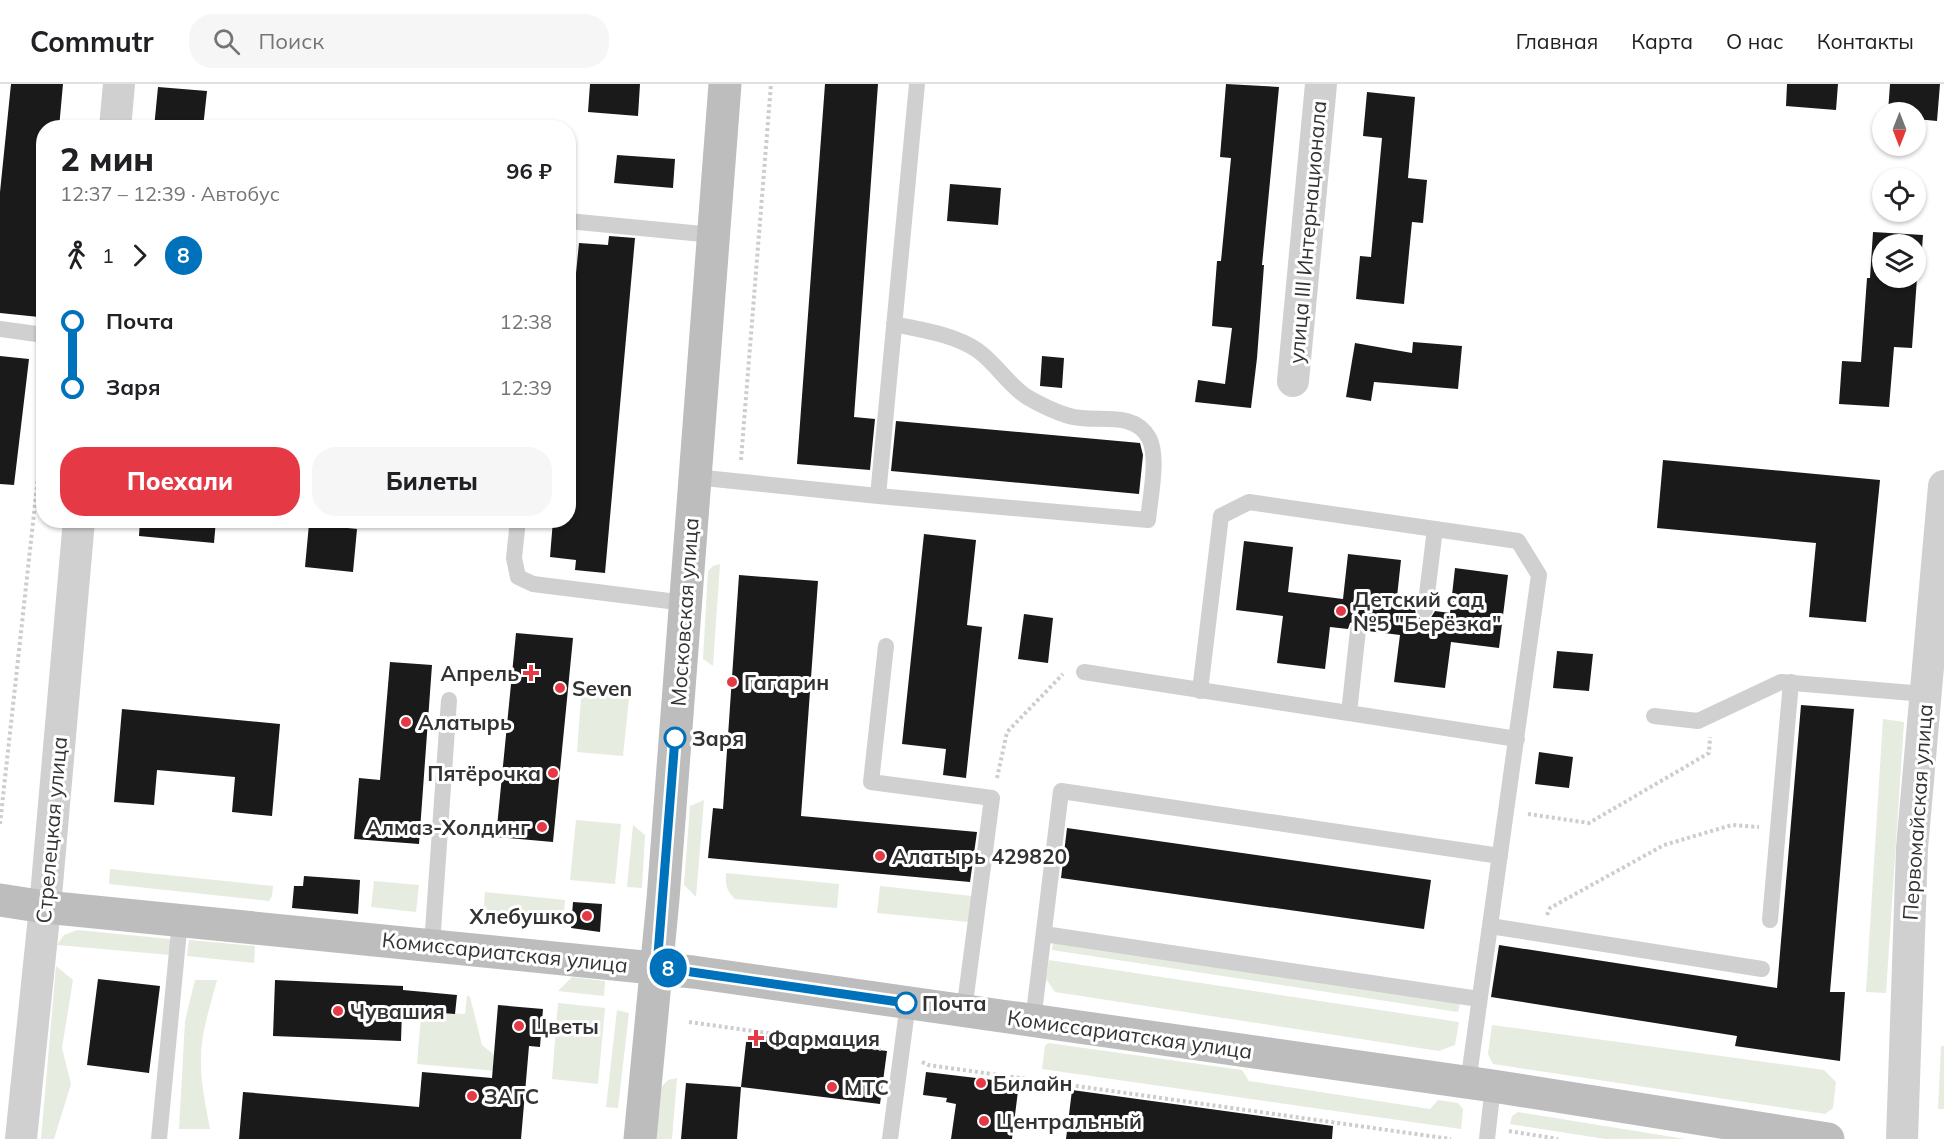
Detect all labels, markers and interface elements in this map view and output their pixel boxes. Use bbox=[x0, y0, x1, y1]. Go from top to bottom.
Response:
search box bbox=[189, 14, 609, 68]
text: Commutr bbox=[30, 24, 153, 59]
icon: search bbox=[210, 25, 243, 58]
text: Поиск bbox=[258, 27, 324, 55]
text: Главная bbox=[1516, 28, 1598, 54]
text: Карта bbox=[1631, 28, 1693, 54]
text: О нас bbox=[1726, 28, 1784, 54]
text: Контакты bbox=[1817, 28, 1914, 54]
street label: улица III Интернационала bbox=[1283, 99, 1331, 365]
north arrow bbox=[1872, 102, 1926, 156]
map controls bbox=[1872, 102, 1926, 288]
text: 2 мин bbox=[60, 138, 154, 179]
text: 96 ₽ bbox=[506, 157, 552, 185]
button: locate bbox=[1872, 168, 1926, 222]
text: 12:37 – 12:39 · Автобус bbox=[60, 181, 280, 206]
button: layers bbox=[1872, 234, 1926, 288]
icon: walk bbox=[60, 239, 93, 272]
icon: forward bbox=[123, 239, 156, 272]
text: 8 bbox=[177, 242, 190, 268]
text: 1 bbox=[102, 243, 114, 268]
text: Почта bbox=[106, 307, 174, 335]
text: 12:38 bbox=[499, 309, 552, 334]
text: Заря bbox=[106, 373, 161, 401]
text: 12:39 bbox=[499, 375, 552, 400]
button: Поехали bbox=[60, 447, 300, 516]
button: Билеты bbox=[312, 447, 552, 516]
street label: Московская улица bbox=[664, 517, 704, 707]
place label: Детский сад №5 "Берёзка" bbox=[1353, 586, 1501, 636]
marker: Детский сад №5 "Берёзка" bbox=[1334, 604, 1348, 618]
place label: Апрель bbox=[441, 660, 519, 686]
marker: Апрель bbox=[524, 666, 538, 680]
place label: Гагарин bbox=[744, 669, 829, 695]
place label: Seven bbox=[572, 675, 632, 701]
marker: Гагарин bbox=[725, 675, 739, 689]
marker: Seven bbox=[553, 681, 567, 695]
street label: Первомайская улица bbox=[1896, 703, 1938, 921]
place label: Алатырь bbox=[418, 709, 512, 735]
marker: Алатырь bbox=[399, 715, 413, 729]
place label: Заря bbox=[692, 725, 744, 751]
marker: Заря bbox=[664, 727, 686, 749]
street label: Стрелецкая улица bbox=[30, 735, 72, 925]
place label: Пятёрочка bbox=[427, 760, 541, 786]
marker: Пятёрочка bbox=[546, 766, 560, 780]
place label: Алмаз-Холдинг bbox=[365, 814, 530, 840]
marker: Алмаз-Холдинг bbox=[535, 820, 549, 834]
place label: Алатырь 429820 bbox=[892, 843, 1067, 869]
marker: Алатырь 429820 bbox=[873, 849, 887, 863]
place label: Хлебушко bbox=[469, 903, 575, 929]
marker: Хлебушко bbox=[580, 909, 594, 923]
street label: Комиссариатская улица bbox=[381, 926, 629, 978]
line badge: 8 bbox=[648, 948, 688, 988]
text: 8 bbox=[662, 955, 674, 981]
place label: Почта bbox=[922, 990, 987, 1016]
marker: Почта bbox=[895, 992, 917, 1014]
place label: Чувашия bbox=[350, 998, 445, 1024]
marker: Чувашия bbox=[331, 1004, 345, 1018]
street label: Комиссариатская улица bbox=[1006, 1004, 1254, 1064]
place label: Цветы bbox=[531, 1013, 599, 1039]
marker: Цветы bbox=[512, 1019, 526, 1033]
place label: Фармация bbox=[768, 1025, 880, 1051]
marker: Фармация bbox=[749, 1031, 763, 1045]
place label: Билайн bbox=[993, 1070, 1072, 1096]
place label: МТС bbox=[844, 1074, 889, 1100]
marker: Билайн bbox=[974, 1076, 988, 1090]
marker: МТС bbox=[825, 1080, 839, 1094]
place label: ЗАГС bbox=[484, 1083, 539, 1109]
marker: ЗАГС bbox=[465, 1089, 479, 1103]
place label: Центральный bbox=[996, 1108, 1142, 1134]
marker: Центральный bbox=[977, 1114, 991, 1128]

